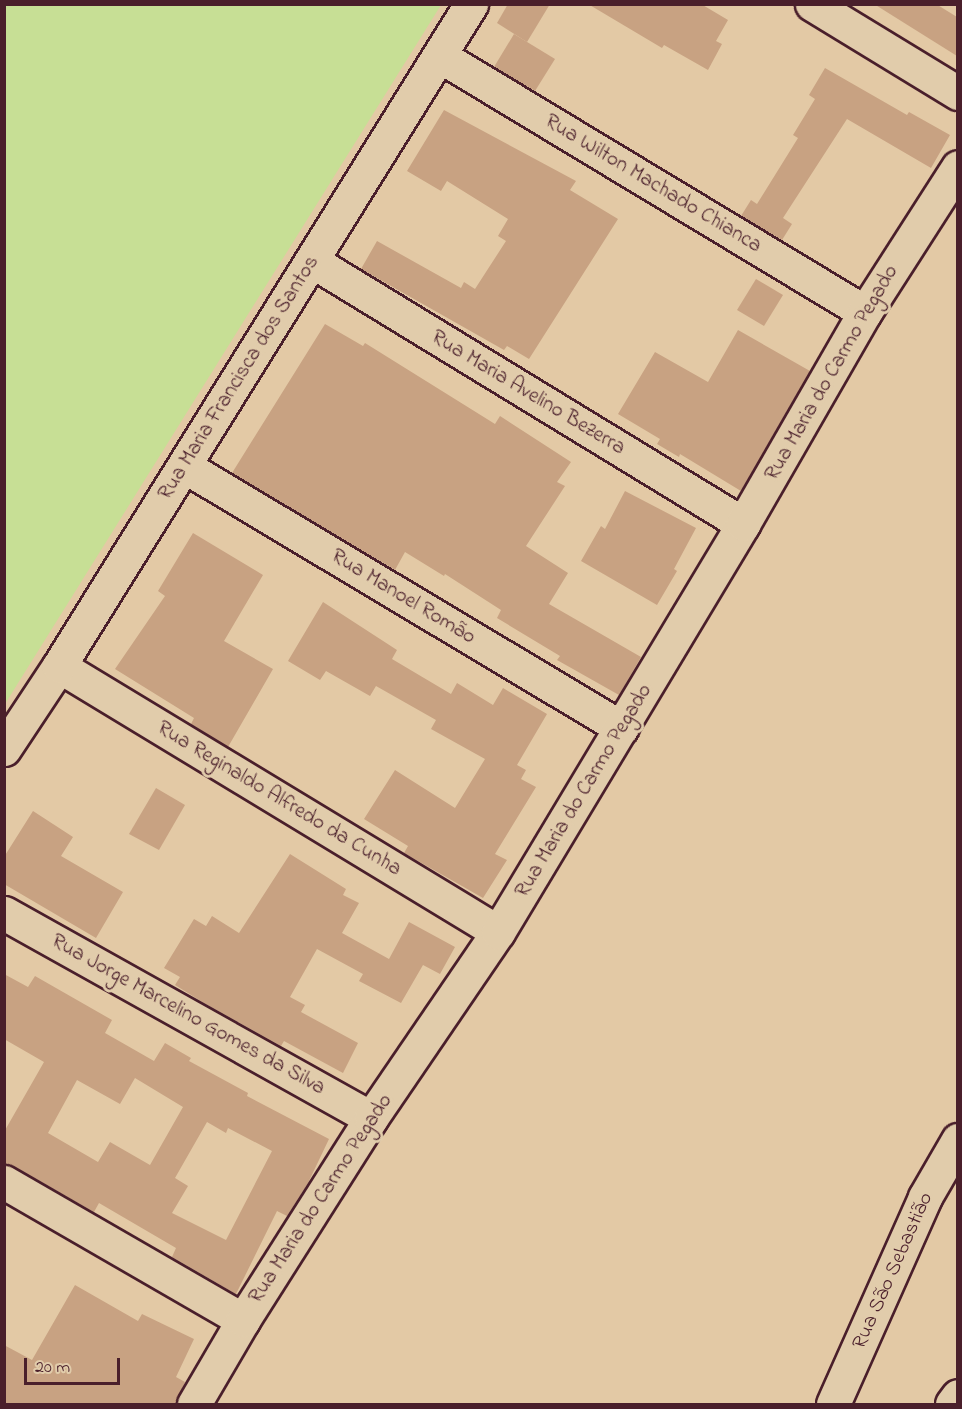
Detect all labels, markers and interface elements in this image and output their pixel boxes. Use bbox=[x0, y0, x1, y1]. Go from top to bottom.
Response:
street label: Rua Wilton Machado Chianca bbox=[540, 109, 766, 259]
street label: Rua Maria Francisca dos Santos bbox=[153, 251, 325, 505]
street label: Rua Maria do Carmo Pegado bbox=[760, 261, 904, 485]
street label: Rua Maria Avelino Bezerra bbox=[426, 325, 630, 461]
street label: Rua Manoel Romão bbox=[326, 544, 480, 650]
street label: Rua Maria do Carmo Pegado bbox=[510, 680, 658, 902]
street label: Rua Reginaldo Alfredo da Cunha bbox=[152, 716, 406, 882]
street label: Rua Jorge Marcelino Gomes da Silva bbox=[47, 929, 329, 1101]
street label: Rua Maria do Carmo Pegado bbox=[244, 1090, 398, 1308]
street label: Rua São Sebastião bbox=[847, 1189, 939, 1353]
scale bar bbox=[27, 1346, 123, 1384]
text: 20 m bbox=[35, 1355, 70, 1381]

